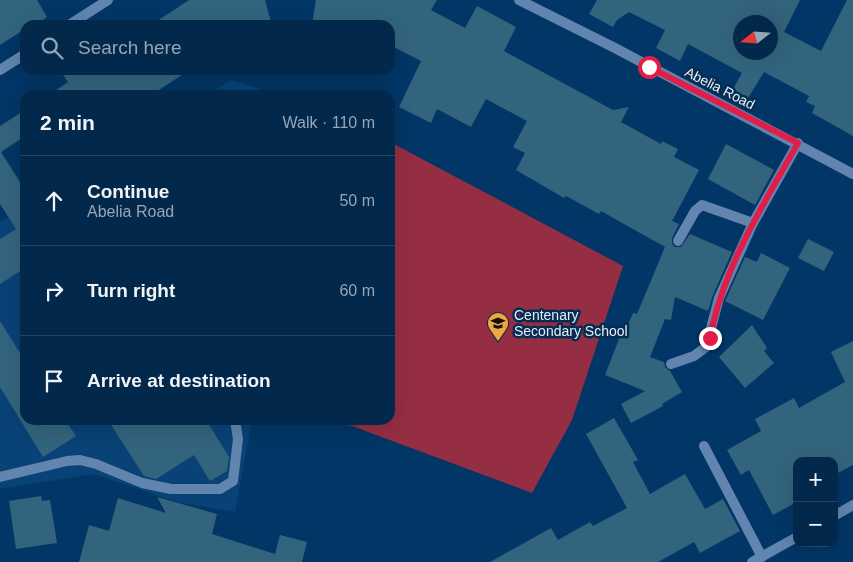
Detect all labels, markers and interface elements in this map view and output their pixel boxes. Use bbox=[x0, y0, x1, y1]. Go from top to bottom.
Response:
north arrow bbox=[733, 15, 778, 60]
search box bbox=[20, 20, 395, 75]
icon: search bbox=[38, 34, 66, 62]
text: Search here bbox=[78, 37, 182, 58]
route start bbox=[638, 56, 661, 79]
street label: Abelia Road bbox=[682, 64, 758, 112]
text: 2 min bbox=[40, 111, 95, 134]
text: Walk · 110 m bbox=[283, 114, 375, 131]
text: Continue bbox=[87, 181, 169, 202]
icon: ahead bbox=[40, 187, 68, 215]
text: 50 m bbox=[339, 192, 375, 209]
text: Abelia Road bbox=[87, 203, 174, 220]
icon: right bbox=[40, 277, 68, 305]
text: Turn right bbox=[87, 280, 175, 301]
text: 60 m bbox=[339, 282, 375, 299]
place label: Centenary Secondary School bbox=[514, 307, 628, 339]
school or university icon: Centenary Secondary School bbox=[486, 311, 510, 342]
route end bbox=[699, 327, 722, 350]
icon: arrive bbox=[40, 367, 68, 395]
text: Arrive at destination bbox=[87, 370, 271, 391]
map controls bbox=[793, 457, 838, 547]
button: + bbox=[793, 457, 838, 502]
button: − bbox=[793, 502, 838, 547]

